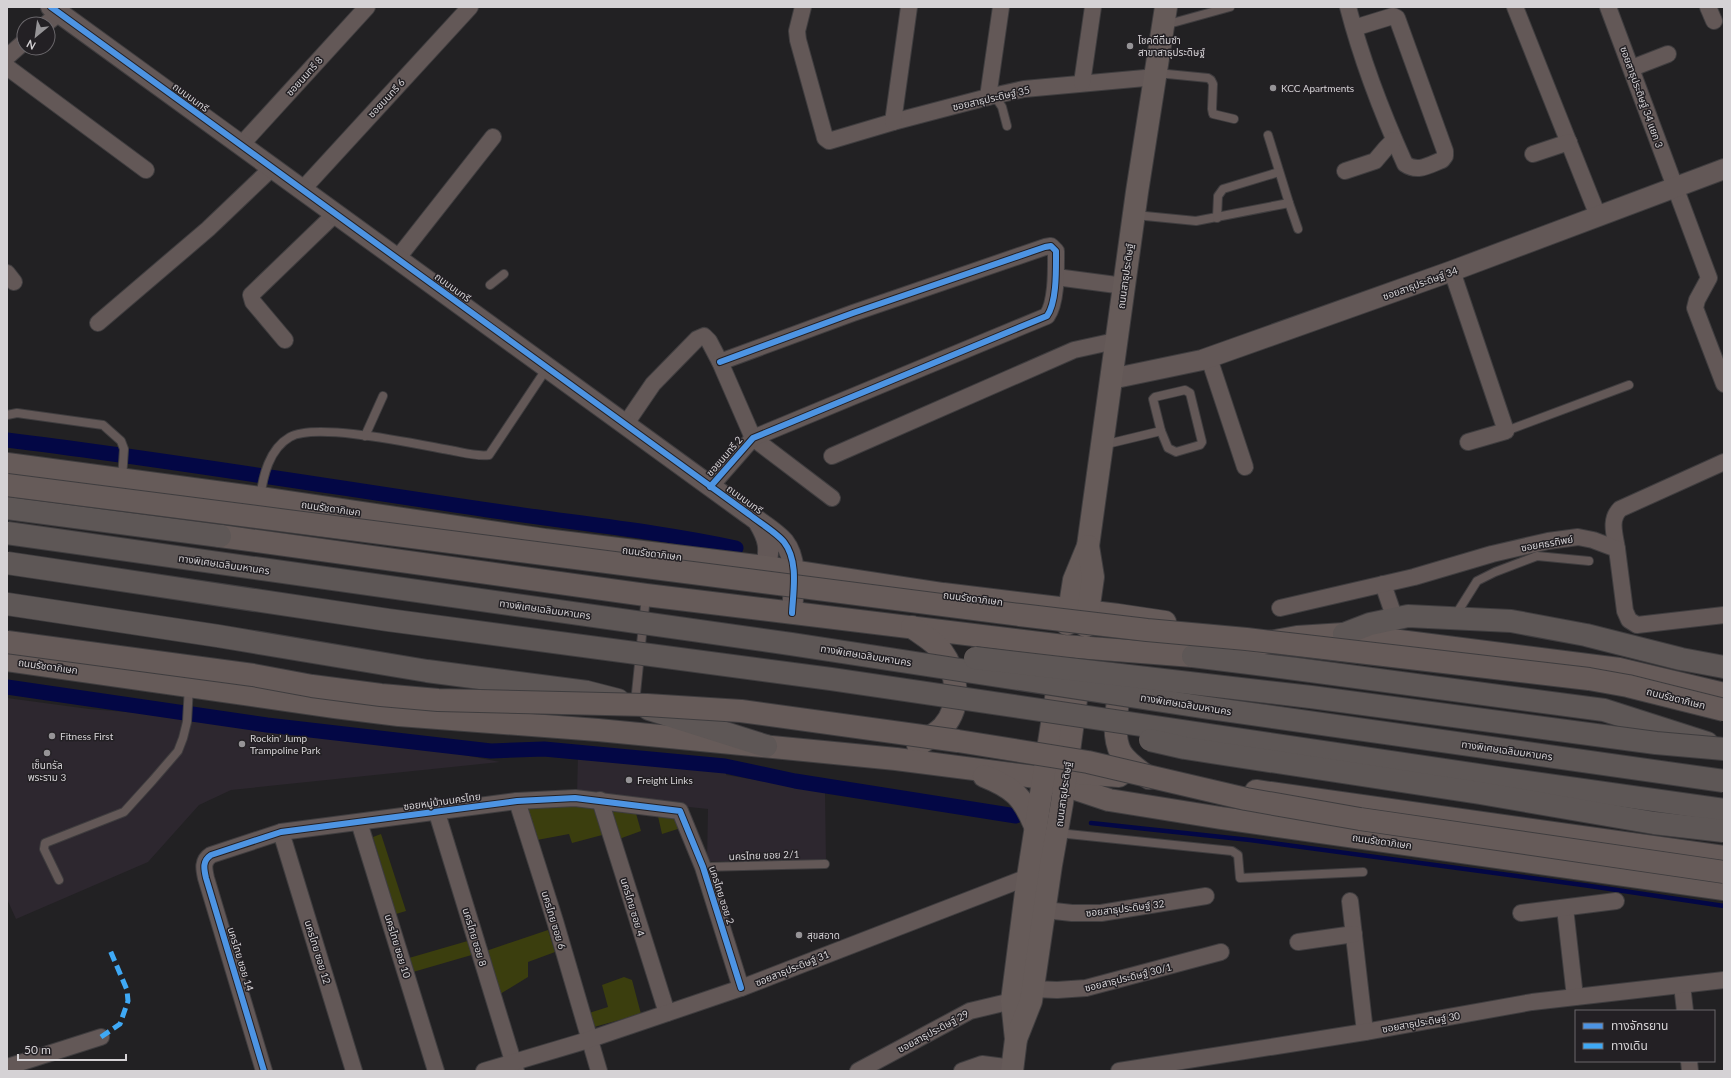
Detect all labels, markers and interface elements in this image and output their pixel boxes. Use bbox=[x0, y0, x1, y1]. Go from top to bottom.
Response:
north arrow bbox=[16, 16, 56, 56]
place label: โชคดีติ่มซำ สาขาสาธุประดิษฐ์ bbox=[1138, 34, 1205, 59]
text: N bbox=[24, 37, 38, 53]
marker: โชคดีติ่มซำ สาขาสาธุประดิษฐ์ bbox=[1125, 41, 1135, 51]
street label: ซอยสาธุประดิษฐ์ 34 แยก 3 bbox=[1617, 45, 1666, 150]
street label: ซอยนนทรี 8 bbox=[283, 54, 325, 98]
street label: ซอยนนทรี 6 bbox=[365, 76, 407, 120]
street label: ถนนนนทรี bbox=[171, 80, 212, 114]
place label: KCC Apartments bbox=[1281, 82, 1354, 94]
street label: ซอยสาธุประดิษฐ์ 35 bbox=[951, 83, 1031, 114]
marker: KCC Apartments bbox=[1268, 83, 1278, 93]
street label: ถนนสาธุประดิษฐ์ bbox=[1114, 242, 1137, 310]
street label: ซอยสาธุประดิษฐ์ 34 bbox=[1381, 264, 1460, 303]
street label: ถนนนนทรี bbox=[433, 270, 474, 304]
street label: ซอยนนทรี 2 bbox=[703, 433, 745, 478]
street label: ถนนนนทรี bbox=[725, 482, 766, 516]
street label: ถนนรัชดาภิเษก bbox=[300, 498, 362, 518]
street label: ซอยศธรทิพย์ bbox=[1520, 532, 1574, 553]
street label: ถนนรัชดาภิเษก bbox=[621, 543, 683, 563]
street label: ทางพิเศษเฉลิมมหานคร bbox=[178, 552, 270, 576]
street label: ถนนรัชดาภิเษก bbox=[942, 588, 1004, 608]
street label: ทางพิเศษเฉลิมมหานคร bbox=[499, 597, 591, 621]
street label: ทางพิเศษเฉลิมมหานคร bbox=[820, 642, 912, 668]
street label: ถนนรัชดาภิเษก bbox=[17, 656, 79, 676]
street label: ถนนรัชดาภิเษก bbox=[1645, 685, 1707, 711]
street label: ทางพิเศษเฉลิมมหานคร bbox=[1140, 691, 1232, 717]
place label: Fitness First bbox=[60, 730, 114, 742]
marker: Fitness First bbox=[47, 731, 57, 741]
place label: Rockin' Jump Trampoline Park bbox=[250, 732, 321, 756]
street label: ทางพิเศษเฉลิมมหานคร bbox=[1461, 738, 1553, 762]
marker: Rockin' Jump Trampoline Park bbox=[237, 739, 247, 749]
marker: เซ็นทรัล พระราม 3 bbox=[42, 748, 52, 758]
place label: เซ็นทรัล พระราม 3 bbox=[28, 759, 67, 783]
street label: ถนนสาธุประดิษฐ์ bbox=[1052, 760, 1075, 828]
place label: Freight Links bbox=[637, 774, 693, 786]
marker: Freight Links bbox=[624, 775, 634, 785]
street label: ซอยหมู่บ้านนครไทย bbox=[403, 790, 482, 813]
street label: ถนนรัชดาภิเษก bbox=[1351, 831, 1413, 851]
street label: นครไทย ซอย 2/1 bbox=[728, 848, 800, 862]
street label: นครไทย ซอย 2 bbox=[707, 864, 737, 926]
street label: นครไทย ซอย 4 bbox=[618, 876, 648, 938]
street label: นครไทย ซอย 6 bbox=[539, 889, 569, 951]
street label: ซอยสาธุประดิษฐ์ 32 bbox=[1085, 897, 1165, 920]
street label: นครไทย ซอย 8 bbox=[460, 906, 490, 968]
street label: นครไทย ซอย 10 bbox=[383, 913, 413, 980]
street label: นครไทย ซอย 12 bbox=[303, 919, 333, 986]
street label: นครไทย ซอย 14 bbox=[226, 926, 256, 993]
place label: สุขสอาด bbox=[807, 929, 840, 942]
marker: สุขสอาด bbox=[794, 930, 804, 940]
street label: ซอยสาธุประดิษฐ์ 31 bbox=[753, 948, 831, 989]
street label: ซอยสาธุประดิษฐ์ 30/1 bbox=[1083, 960, 1173, 995]
street label: ซอยสาธุประดิษฐ์ 29 bbox=[895, 1007, 971, 1056]
street label: ซอยสาธุประดิษฐ์ 30 bbox=[1381, 1009, 1461, 1036]
legend bbox=[1575, 1010, 1715, 1062]
text: ทางจักรยาน bbox=[1611, 1018, 1668, 1033]
scale bar bbox=[18, 1036, 126, 1062]
text: ทางเดิน bbox=[1611, 1038, 1648, 1053]
text: 50 m bbox=[24, 1042, 51, 1057]

